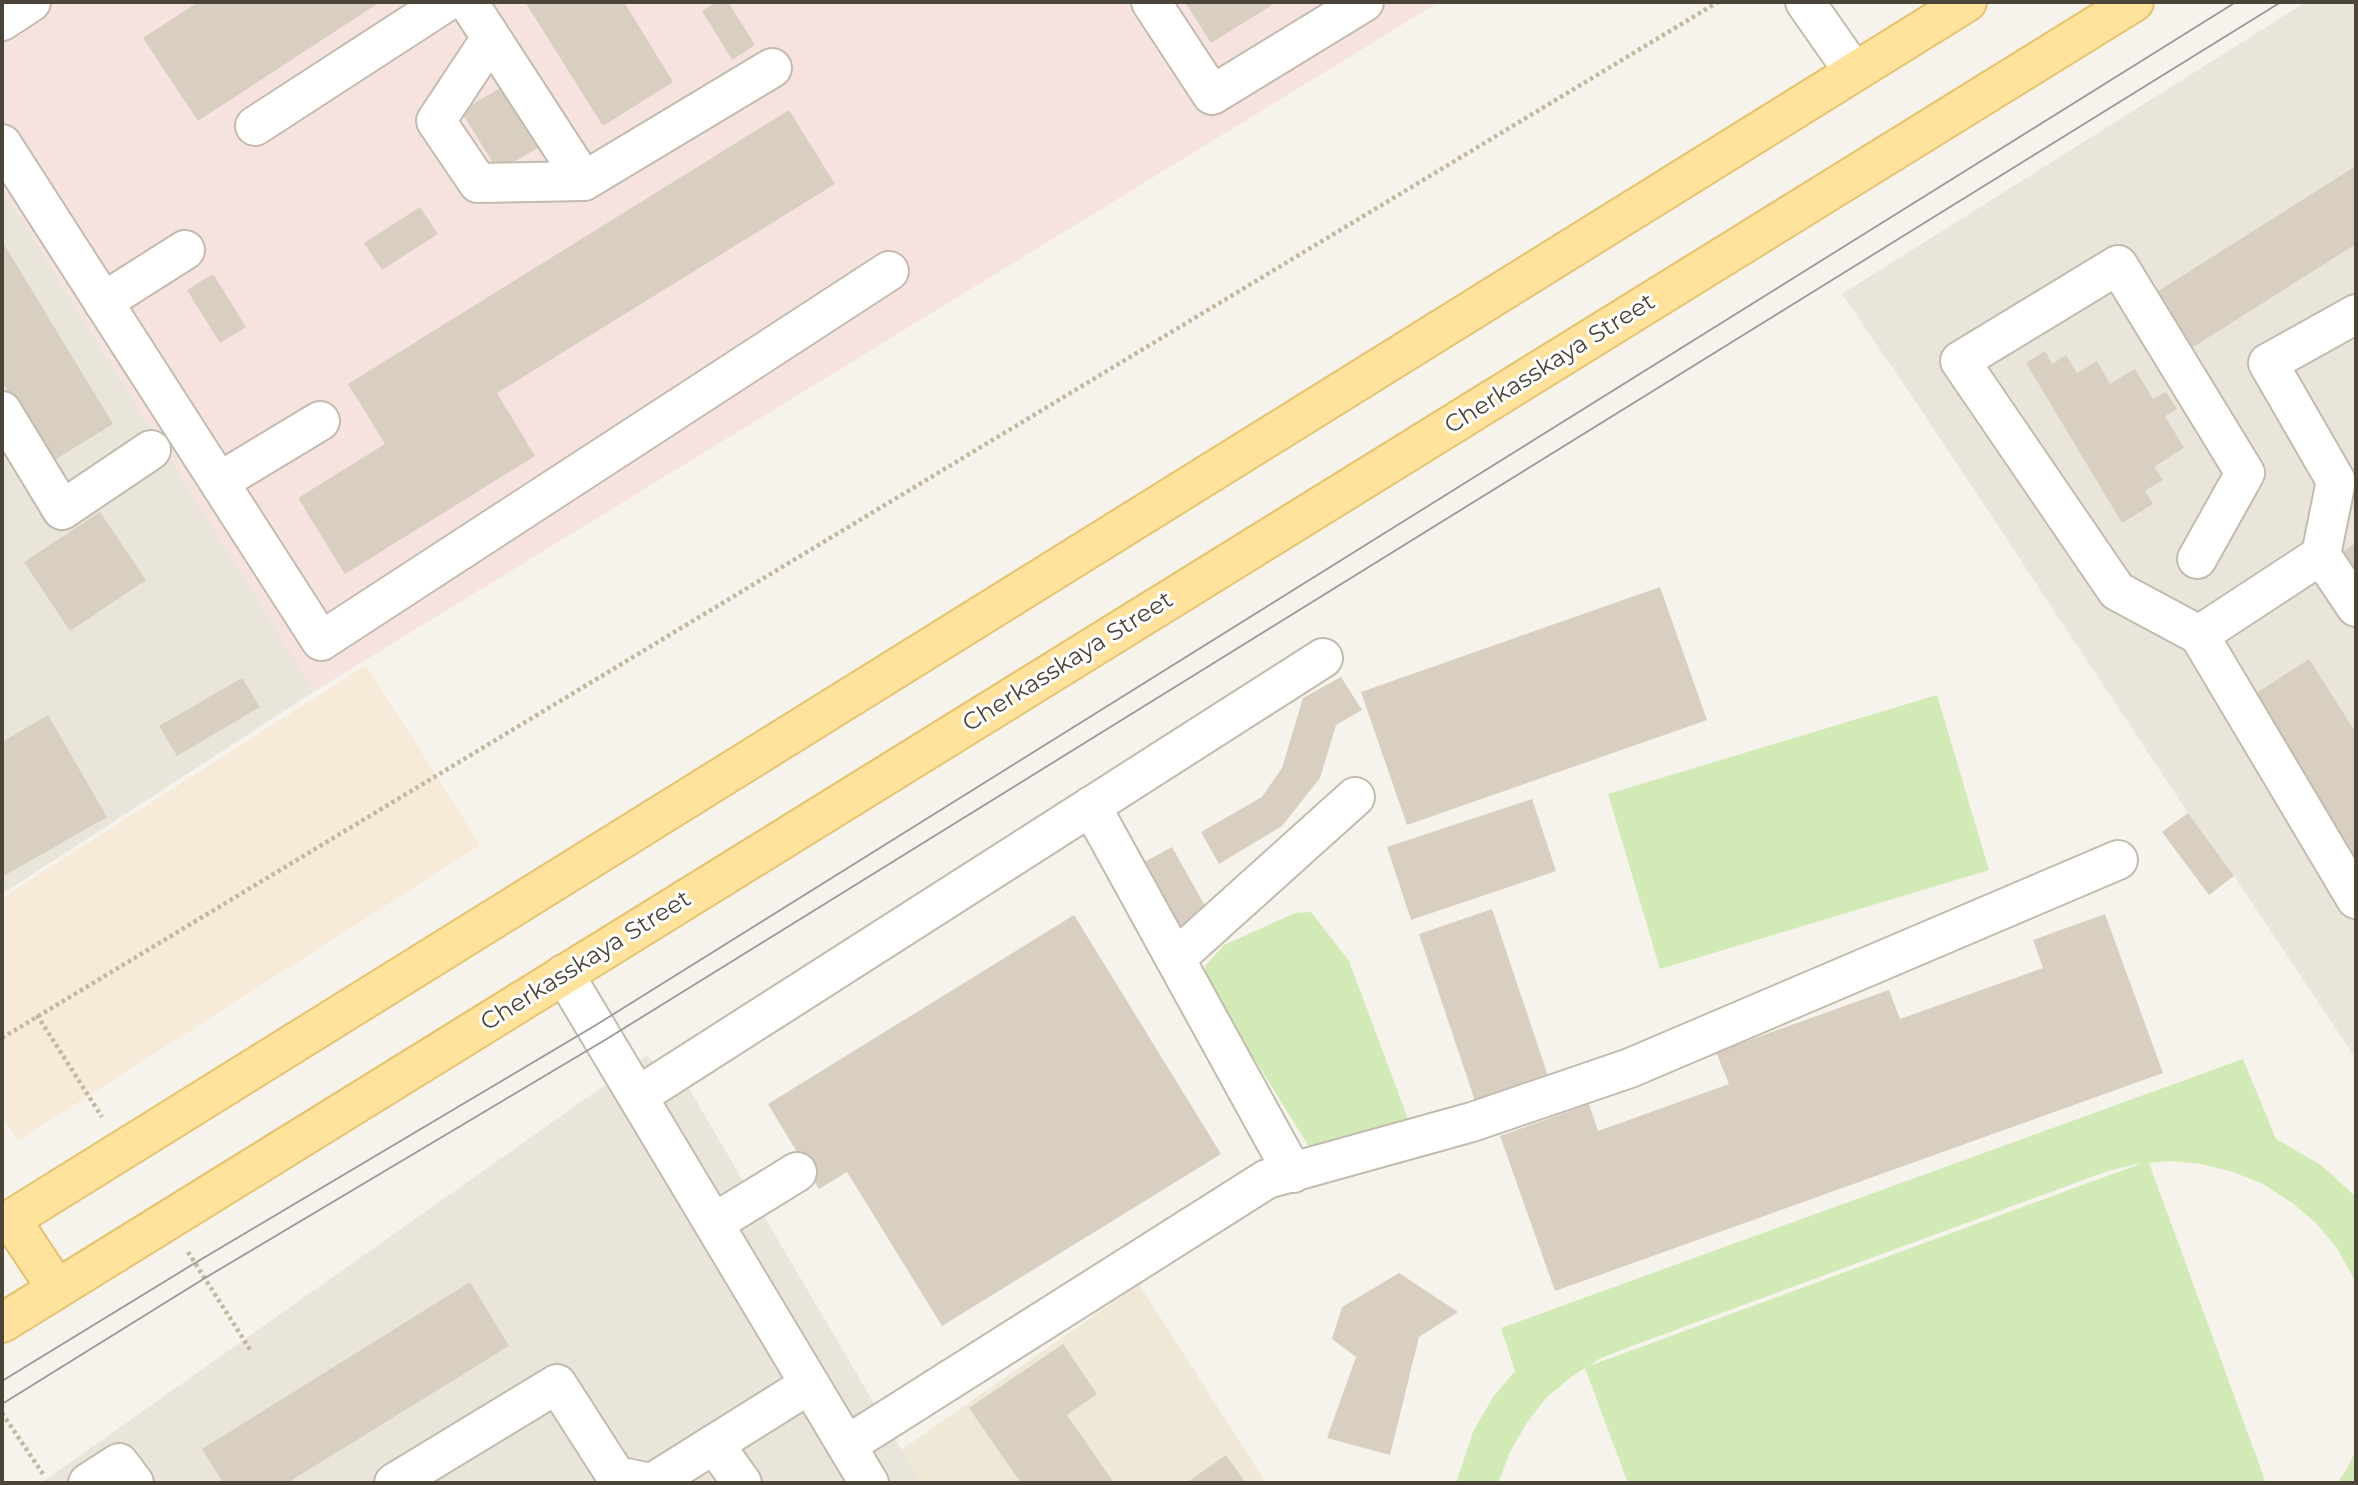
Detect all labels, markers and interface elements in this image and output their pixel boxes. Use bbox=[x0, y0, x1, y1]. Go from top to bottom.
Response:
street label: Cherkasskaya Street bbox=[1440, 288, 1660, 440]
street label: Cherkasskaya Street bbox=[958, 586, 1178, 738]
street label: Cherkasskaya Street bbox=[476, 885, 696, 1037]

